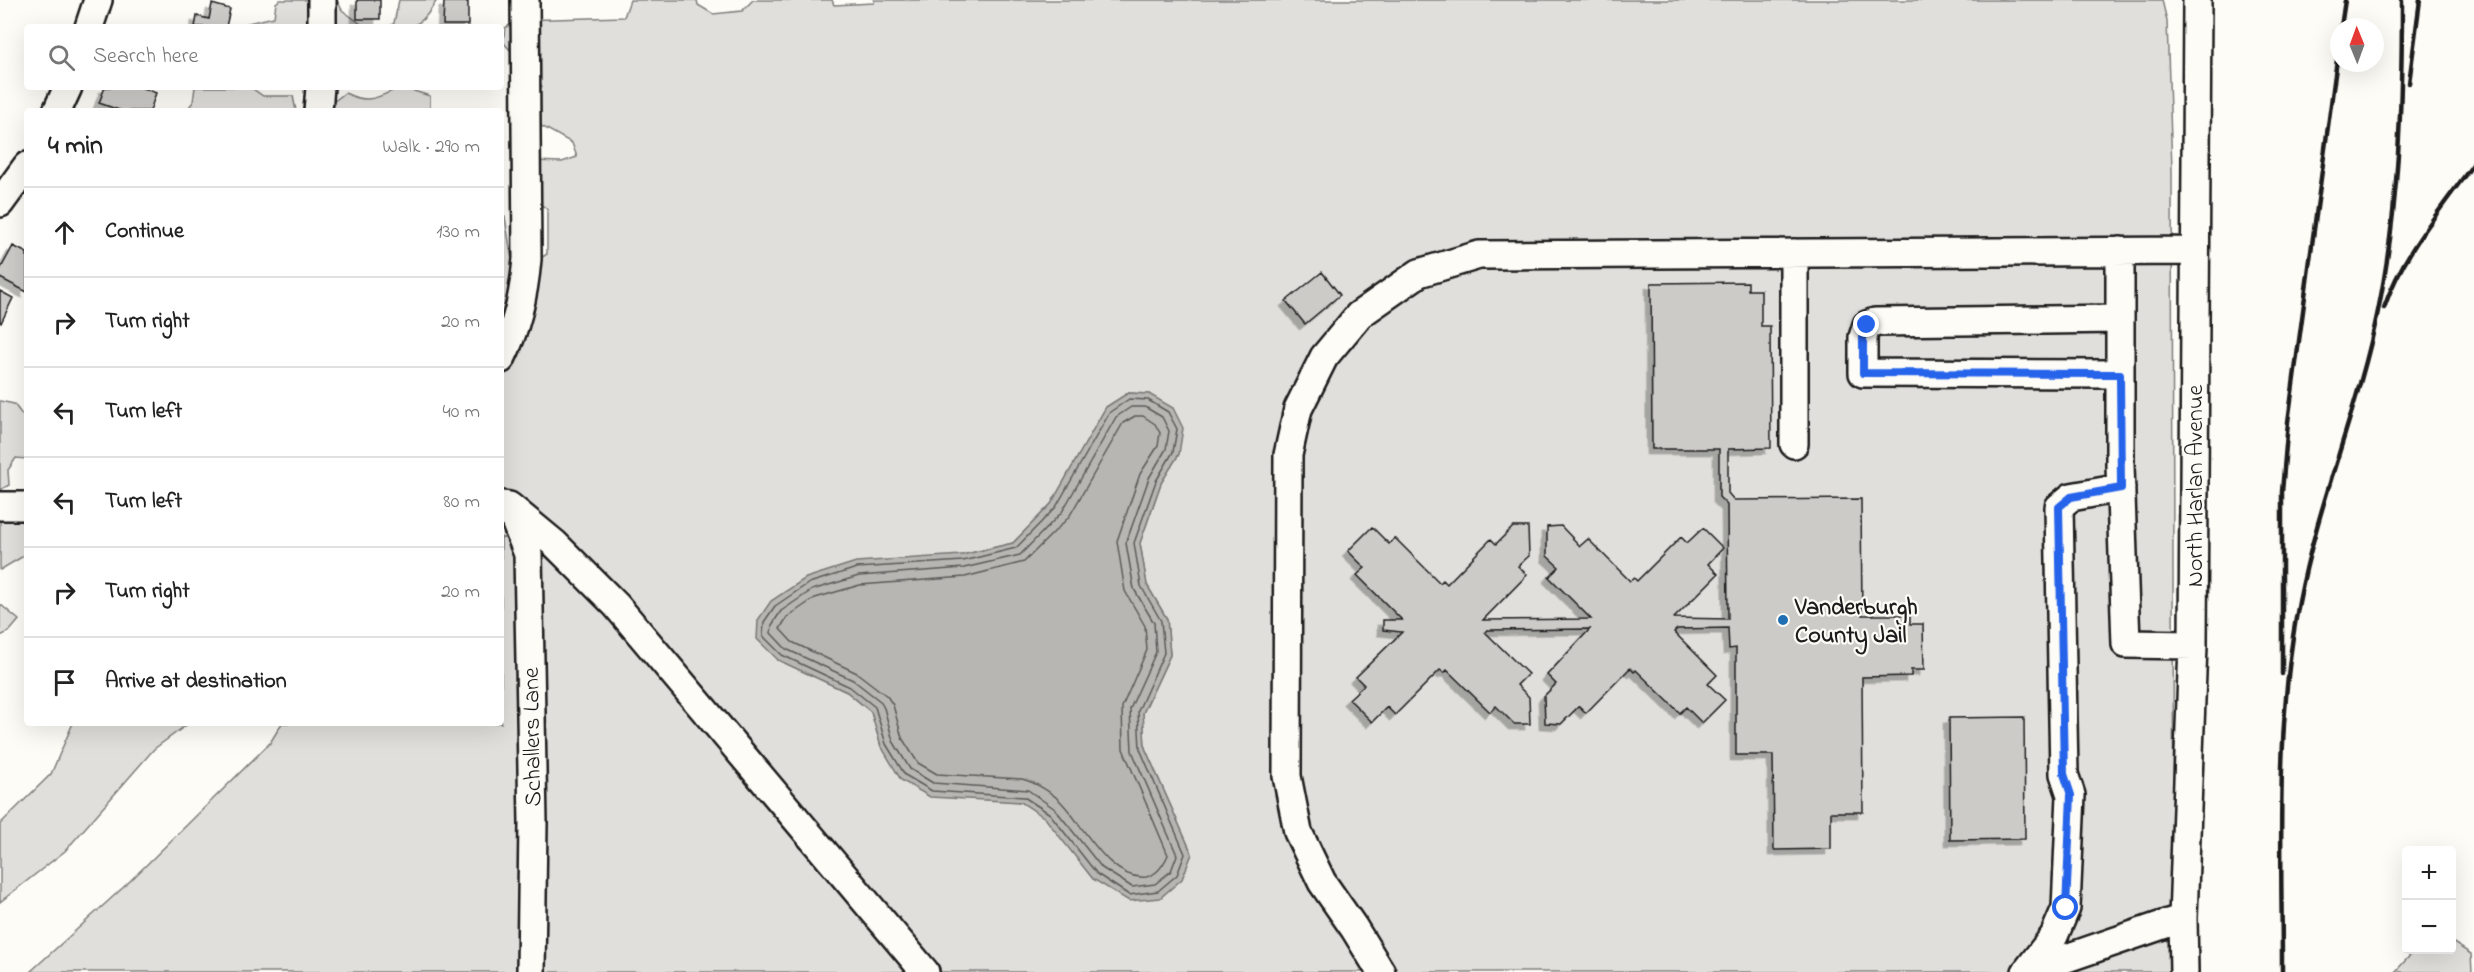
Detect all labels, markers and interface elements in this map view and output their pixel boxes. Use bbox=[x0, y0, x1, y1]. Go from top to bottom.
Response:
north arrow bbox=[2330, 18, 2384, 72]
search box bbox=[24, 24, 504, 90]
icon: search bbox=[45, 41, 78, 74]
text: Search here bbox=[93, 41, 198, 73]
text: 4 min bbox=[48, 128, 103, 166]
text: Walk · 290 m bbox=[382, 133, 480, 162]
icon: ahead bbox=[48, 216, 81, 249]
text: Continue bbox=[105, 216, 184, 248]
text: 130 m bbox=[436, 218, 480, 247]
icon: right bbox=[48, 306, 81, 339]
text: Turn right bbox=[105, 306, 190, 338]
text: 20 m bbox=[441, 308, 480, 337]
route end bbox=[1853, 311, 1879, 337]
street label: North Harlan Avenue bbox=[2179, 384, 2214, 587]
icon: left bbox=[48, 396, 81, 429]
text: Turn left bbox=[105, 396, 182, 428]
text: 40 m bbox=[443, 398, 480, 427]
icon: left bbox=[48, 486, 81, 519]
text: Turn left bbox=[105, 486, 182, 518]
text: 80 m bbox=[443, 488, 480, 517]
icon: right bbox=[48, 576, 81, 609]
text: Turn right bbox=[105, 576, 190, 608]
text: 20 m bbox=[441, 578, 480, 607]
place label: Vanderburgh County Jail bbox=[1794, 591, 1918, 655]
marker: Vanderburgh County Jail bbox=[1776, 613, 1790, 627]
icon: arrive bbox=[48, 666, 81, 699]
text: Arrive at destination bbox=[105, 666, 287, 698]
street label: Schallers Lane bbox=[515, 667, 552, 807]
map controls bbox=[2402, 846, 2456, 954]
button: + bbox=[2402, 846, 2456, 900]
route start bbox=[2052, 894, 2078, 920]
button: − bbox=[2402, 900, 2456, 954]

